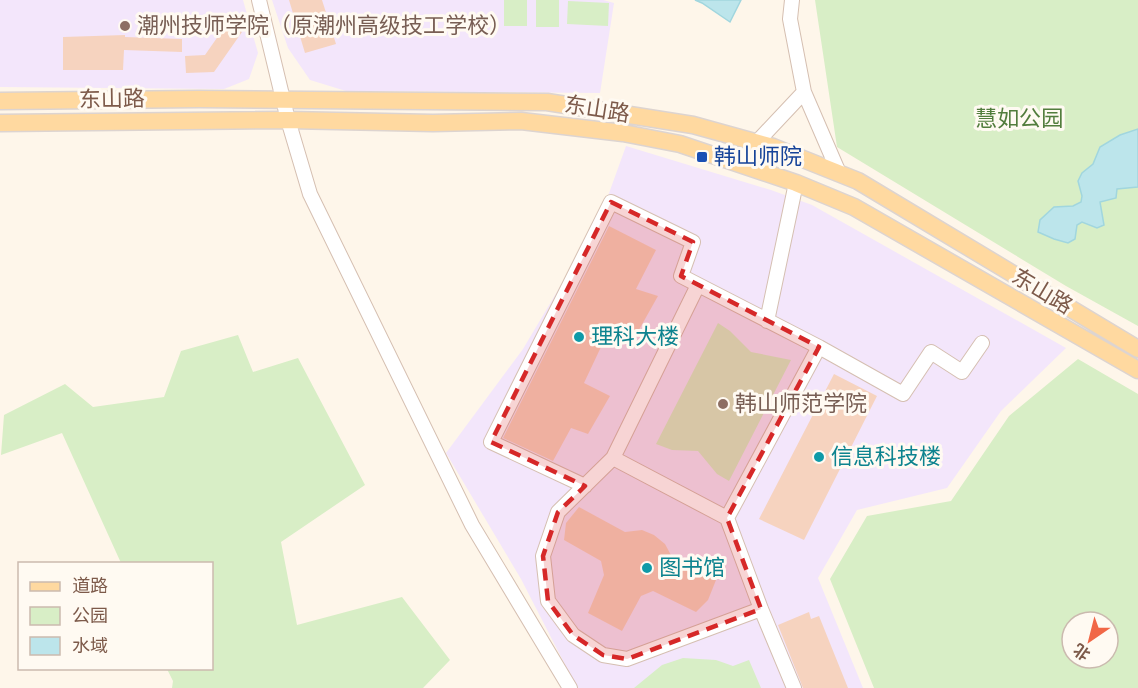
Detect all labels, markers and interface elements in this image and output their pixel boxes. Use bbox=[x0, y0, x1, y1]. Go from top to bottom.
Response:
place label: 潮州技师学院（原潮州高级技工学校） bbox=[137, 13, 511, 40]
marker: 潮州技师学院（原潮州高级技工学校） bbox=[118, 19, 132, 33]
street label: 东山路 bbox=[79, 86, 145, 114]
street label: 东山路 bbox=[562, 92, 632, 128]
park label: 慧如公园 bbox=[975, 106, 1063, 133]
place label: 韩山师院 bbox=[714, 144, 802, 171]
marker: 韩山师院 bbox=[695, 150, 709, 164]
street label: 东山路 bbox=[1007, 263, 1077, 321]
place label: 理科大楼 bbox=[591, 324, 679, 351]
marker: 理科大楼 bbox=[572, 330, 586, 344]
place label: 韩山师范学院 bbox=[735, 391, 867, 418]
marker: 韩山师范学院 bbox=[716, 397, 730, 411]
place label: 信息科技楼 bbox=[831, 444, 941, 471]
marker: 信息科技楼 bbox=[812, 450, 826, 464]
place label: 图书馆 bbox=[659, 555, 725, 582]
marker: 图书馆 bbox=[640, 561, 654, 575]
legend bbox=[18, 562, 213, 670]
text: 道路 bbox=[72, 576, 108, 597]
text: 公园 bbox=[72, 606, 108, 627]
north arrow bbox=[1060, 610, 1120, 670]
text: 水域 bbox=[72, 636, 108, 657]
text: 北 bbox=[1070, 639, 1094, 663]

